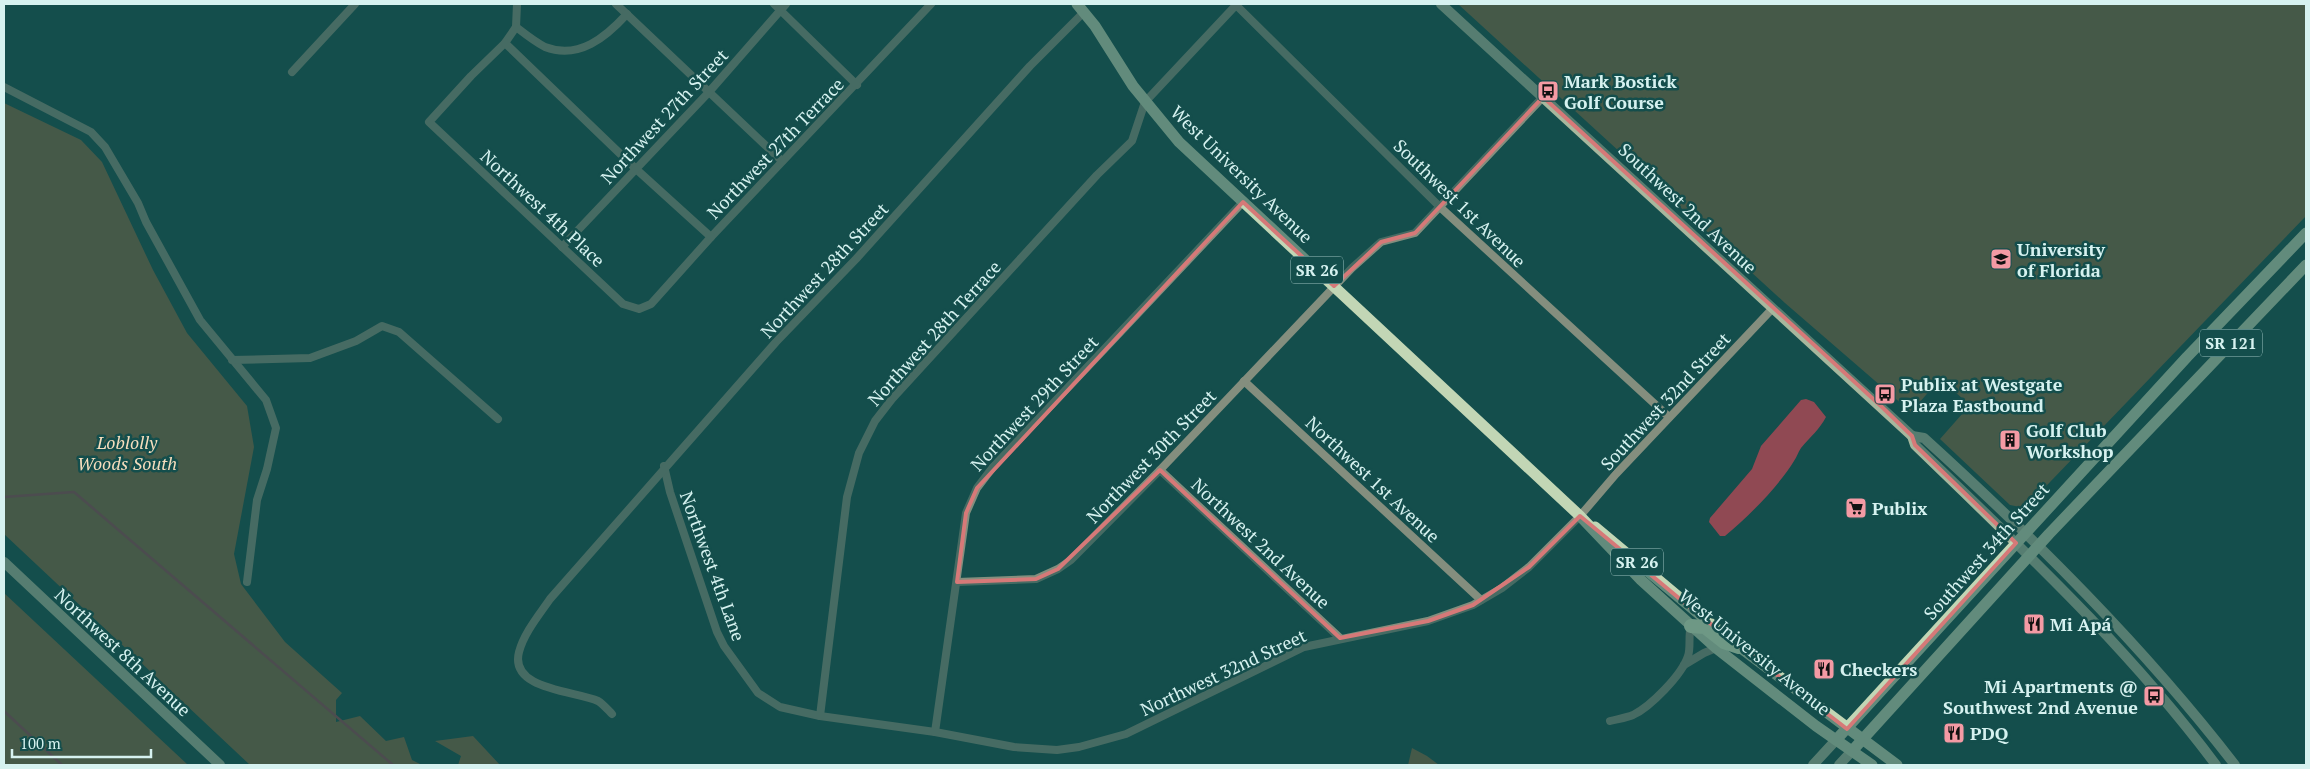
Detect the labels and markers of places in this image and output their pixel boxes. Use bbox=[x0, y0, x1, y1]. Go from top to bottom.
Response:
place label: Mark Bostick Golf Course bbox=[1564, 69, 1677, 114]
bus stop icon: Mark Bostick Golf Course bbox=[1536, 79, 1560, 103]
place label: University of Florida bbox=[2017, 237, 2105, 282]
school or university icon: University of Florida bbox=[1989, 247, 2013, 271]
place label: Publix at Westgate Plaza Eastbound bbox=[1901, 372, 2063, 417]
bus stop icon: Publix at Westgate Plaza Eastbound bbox=[1873, 382, 1897, 406]
place label: Golf Club Workshop bbox=[2026, 418, 2113, 463]
building icon: Golf Club Workshop bbox=[1998, 428, 2022, 452]
supermarket icon: Publix bbox=[1844, 496, 1868, 520]
place label: Publix bbox=[1872, 496, 1927, 520]
restaurant icon: Mi Apá bbox=[2022, 612, 2046, 636]
place label: Mi Apá bbox=[2050, 612, 2112, 636]
restaurant icon: Checkers bbox=[1812, 657, 1836, 681]
place label: Checkers bbox=[1840, 657, 1917, 681]
place label: Mi Apartments @ Southwest 2nd Avenue bbox=[1943, 674, 2138, 719]
bus stop icon: Mi Apartments @ Southwest 2nd Avenue bbox=[2142, 684, 2166, 708]
restaurant icon: PDQ bbox=[1942, 721, 1966, 745]
place label: PDQ bbox=[1970, 721, 2009, 745]

